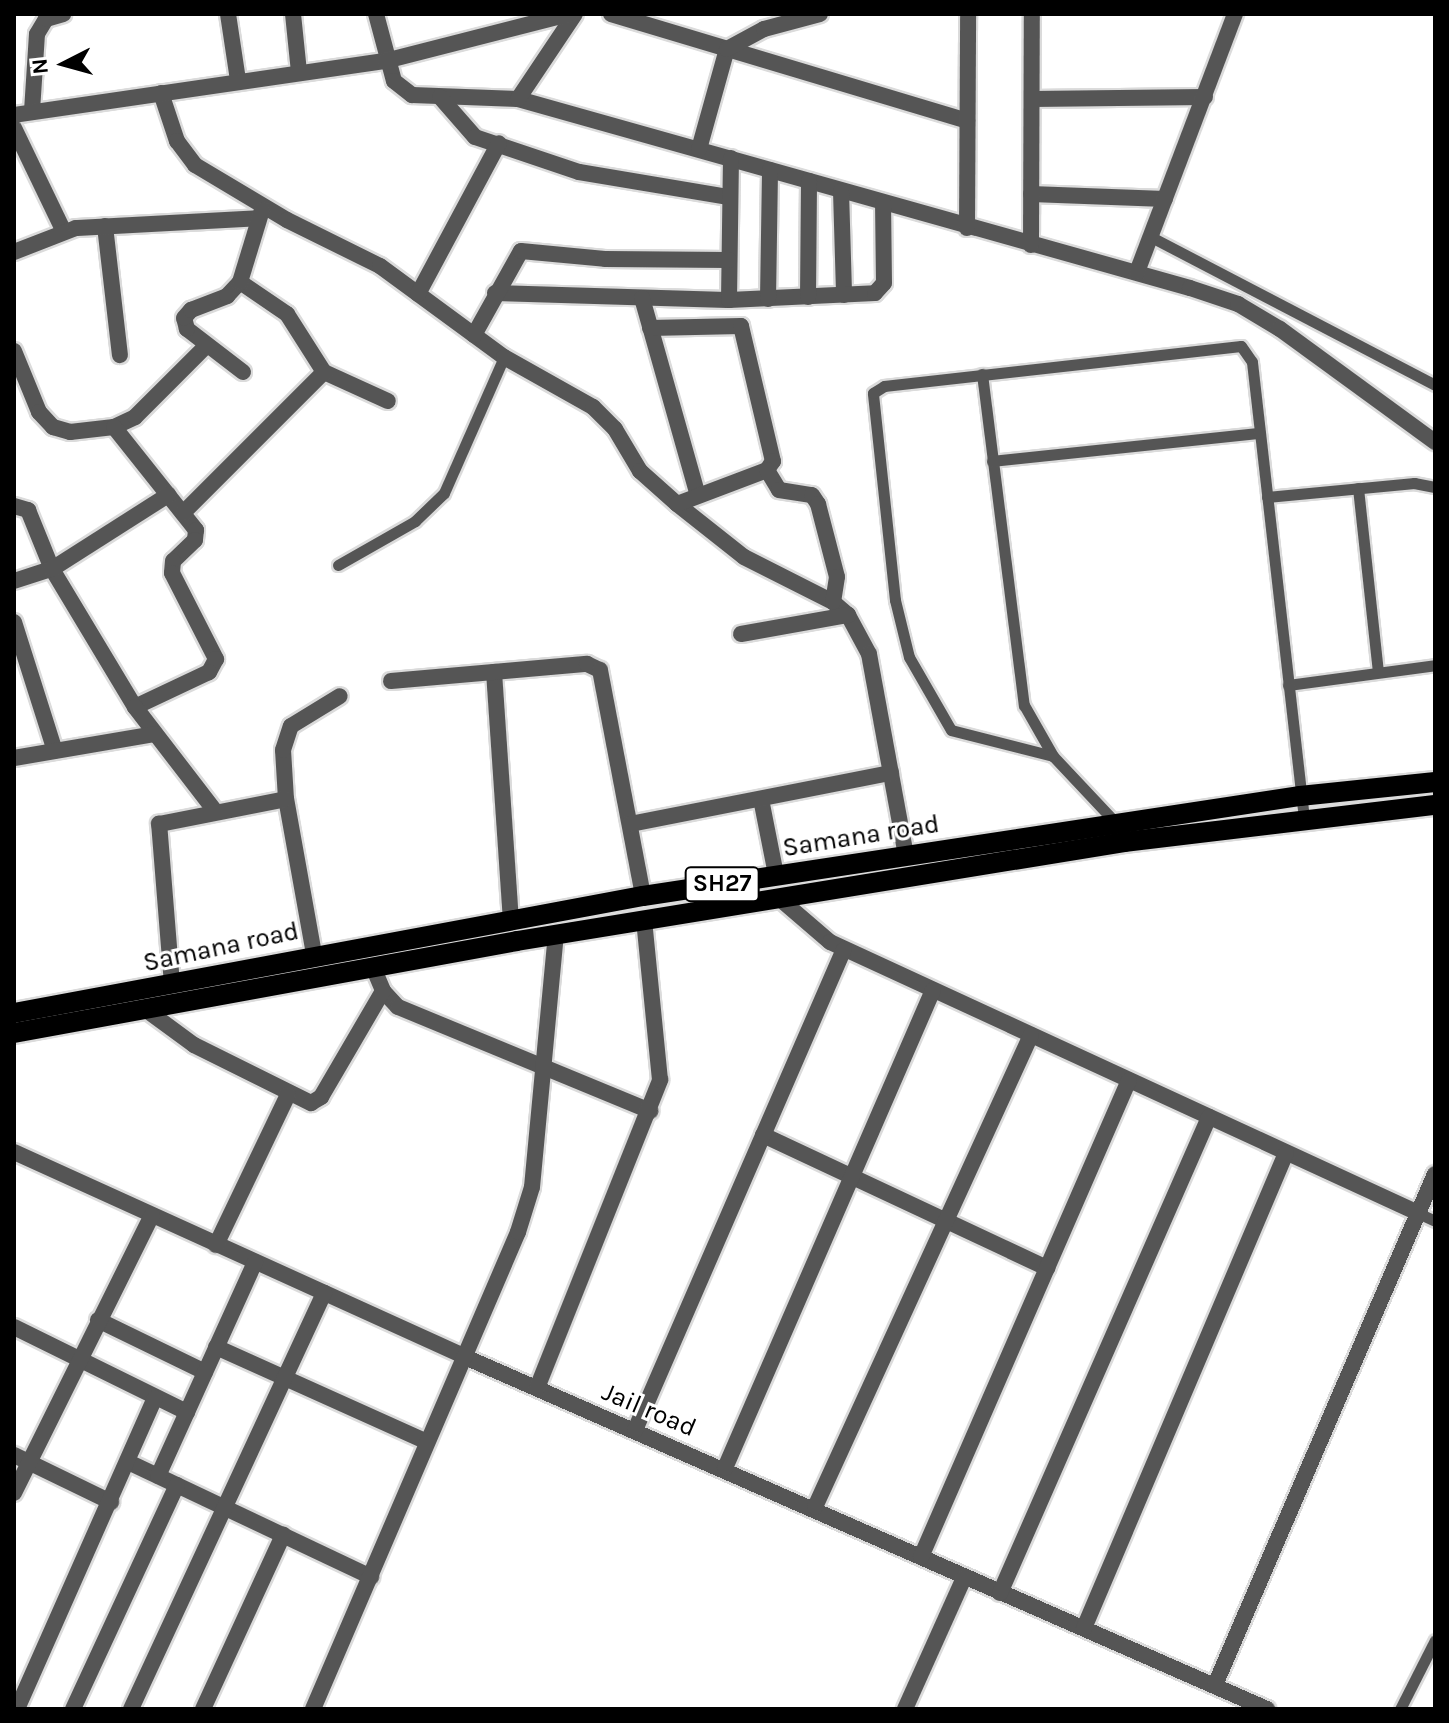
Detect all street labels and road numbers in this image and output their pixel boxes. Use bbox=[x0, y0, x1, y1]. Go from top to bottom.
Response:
street label: Samana road bbox=[780, 808, 942, 864]
road number: SH27 bbox=[684, 864, 760, 904]
street label: Samana road bbox=[140, 915, 302, 979]
street label: Jail road bbox=[597, 1376, 701, 1444]

